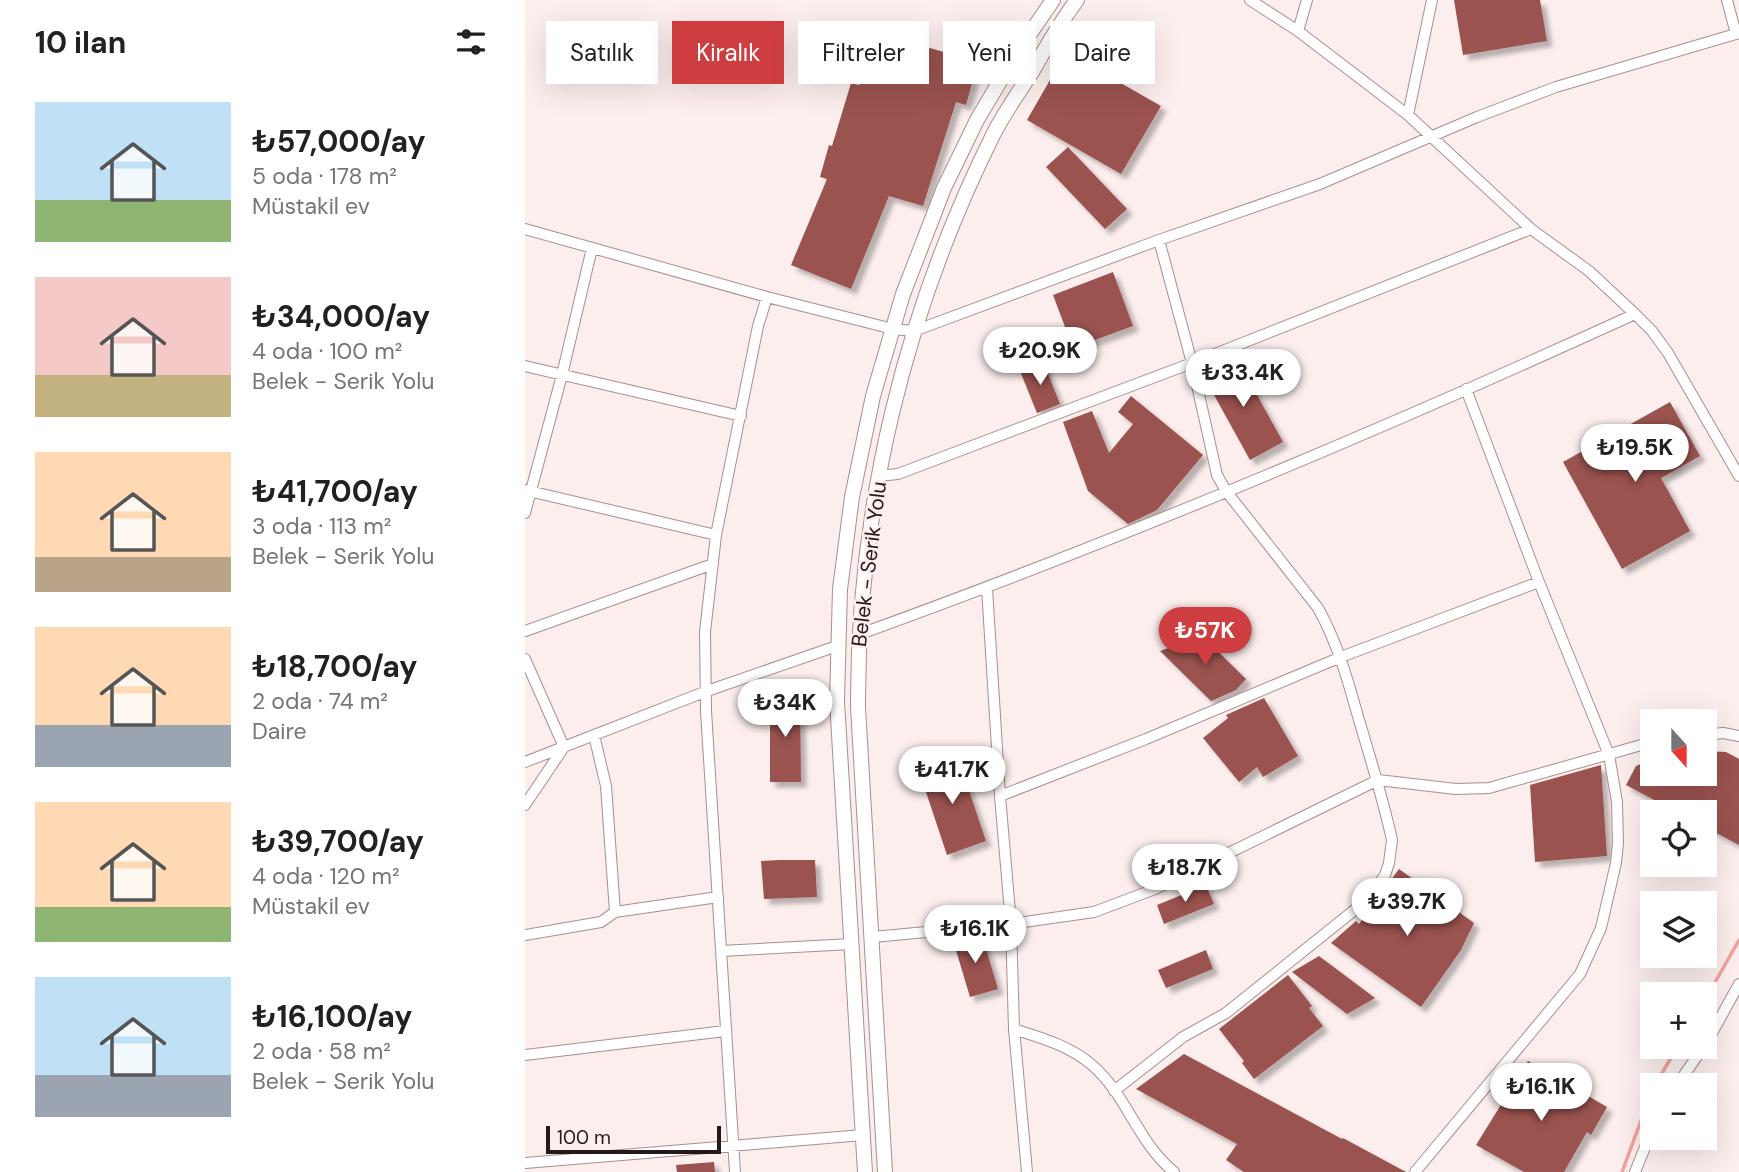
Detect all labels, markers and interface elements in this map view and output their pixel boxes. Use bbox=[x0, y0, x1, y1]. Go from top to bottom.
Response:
chip: Satılık bbox=[546, 21, 658, 84]
chip: Kiralık bbox=[672, 21, 784, 84]
chip: Filtreler bbox=[798, 21, 929, 84]
chip: Yeni bbox=[943, 21, 1036, 84]
chip: Daire bbox=[1050, 21, 1155, 84]
text: 10 ilan bbox=[35, 23, 126, 62]
icon: filters bbox=[452, 23, 490, 61]
text: ₺57,000/ay bbox=[252, 122, 426, 161]
icon: home bbox=[91, 130, 175, 214]
text: 5 oda · 178 m² bbox=[252, 161, 397, 191]
text: Müstakil ev bbox=[252, 191, 370, 221]
text: ₺34,000/ay bbox=[252, 297, 430, 336]
icon: home bbox=[91, 305, 175, 389]
pin: ₺20.9K bbox=[983, 328, 1097, 387]
text: ₺20.9K bbox=[999, 335, 1081, 365]
text: 4 oda · 100 m² bbox=[252, 336, 402, 366]
pin: ₺33.4K bbox=[1186, 350, 1300, 409]
text: ₺33.4K bbox=[1202, 357, 1284, 387]
text: Belek - Serik Yolu bbox=[252, 366, 434, 396]
pin: ₺19.5K bbox=[1578, 424, 1692, 484]
text: ₺19.5K bbox=[1597, 432, 1673, 462]
text: ₺41,700/ay bbox=[252, 472, 418, 511]
icon: home bbox=[91, 480, 175, 564]
street label: Belek - Serik Yolu bbox=[845, 480, 893, 648]
text: 3 oda · 113 m² bbox=[252, 511, 391, 541]
text: Belek - Serik Yolu bbox=[252, 541, 434, 571]
pin: ₺57K bbox=[1164, 608, 1246, 667]
text: ₺57K bbox=[1175, 615, 1235, 645]
text: ₺18,700/ay bbox=[252, 647, 417, 686]
icon: home bbox=[91, 655, 175, 739]
pin: ₺34K bbox=[744, 680, 826, 739]
text: 2 oda · 74 m² bbox=[252, 686, 388, 716]
text: ₺34K bbox=[754, 687, 816, 717]
north arrow bbox=[1640, 709, 1717, 786]
map controls bbox=[1640, 709, 1717, 1150]
text: Daire bbox=[252, 716, 307, 746]
pin: ₺41.7K bbox=[895, 746, 1009, 806]
text: ₺41.7K bbox=[915, 754, 989, 784]
button: locate bbox=[1640, 800, 1717, 877]
text: ₺39,700/ay bbox=[252, 822, 424, 861]
icon: home bbox=[91, 830, 175, 914]
pin: ₺18.7K bbox=[1128, 844, 1242, 904]
text: ₺18.7K bbox=[1148, 852, 1222, 882]
text: 4 oda · 120 m² bbox=[252, 861, 400, 891]
pin: ₺39.7K bbox=[1350, 878, 1464, 938]
text: ₺39.7K bbox=[1368, 886, 1446, 916]
text: Müstakil ev bbox=[252, 891, 370, 921]
button: layers bbox=[1640, 891, 1717, 968]
pin: ₺16.1K bbox=[918, 906, 1032, 965]
text: ₺16.1K bbox=[940, 913, 1010, 943]
button: + bbox=[1640, 982, 1717, 1059]
text: ₺16,100/ay bbox=[252, 997, 412, 1036]
icon: home bbox=[91, 1005, 175, 1089]
text: 2 oda · 58 m² bbox=[252, 1036, 391, 1066]
pin: ₺16.1K bbox=[1484, 1064, 1598, 1123]
text: Belek - Serik Yolu bbox=[252, 1066, 434, 1096]
text: ₺16.1K bbox=[1506, 1071, 1576, 1101]
button: − bbox=[1640, 1073, 1717, 1150]
scale bar bbox=[546, 1123, 721, 1155]
text: 100 m bbox=[557, 1125, 611, 1150]

